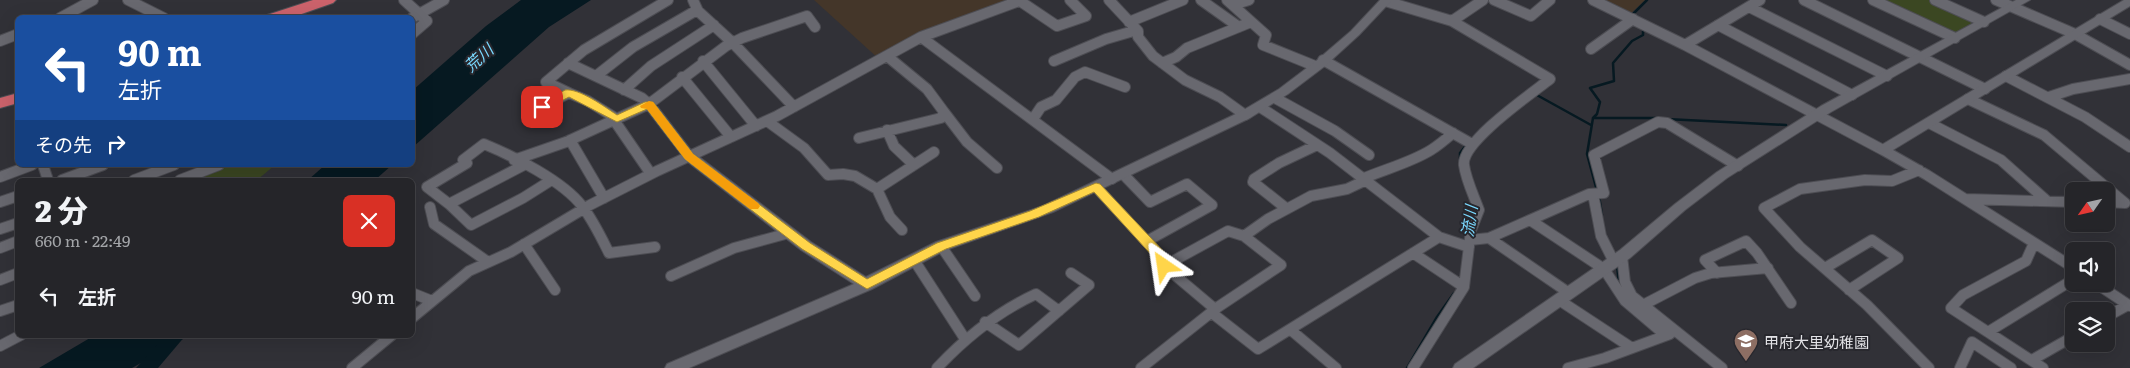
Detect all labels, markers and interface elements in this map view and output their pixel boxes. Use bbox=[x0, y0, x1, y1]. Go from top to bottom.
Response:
text: 90 m bbox=[118, 25, 202, 77]
icon: left bbox=[35, 35, 100, 100]
water label: 荒川 bbox=[458, 36, 499, 77]
text: 左折 bbox=[118, 72, 162, 105]
pin bbox=[521, 86, 563, 128]
icon: arrive bbox=[528, 93, 556, 121]
text: その先 bbox=[35, 130, 92, 158]
icon: right bbox=[102, 130, 130, 158]
north arrow bbox=[2065, 182, 2115, 232]
map controls bbox=[2065, 182, 2115, 352]
text: 2 分 bbox=[35, 187, 88, 231]
button: close bbox=[343, 195, 395, 247]
water label: 流川 bbox=[1454, 202, 1482, 239]
text: 660 m · 22:49 bbox=[35, 228, 130, 252]
position arrow bbox=[1137, 239, 1189, 291]
button: sound bbox=[2065, 242, 2115, 292]
icon: left bbox=[35, 282, 63, 310]
text: 左折 bbox=[78, 282, 116, 310]
text: 90 m bbox=[352, 282, 395, 310]
button: layers bbox=[2065, 302, 2115, 352]
school or university icon: 甲府大里幼稚園 bbox=[1733, 328, 1759, 362]
place label: 甲府大里幼稚園 bbox=[1764, 330, 1869, 353]

